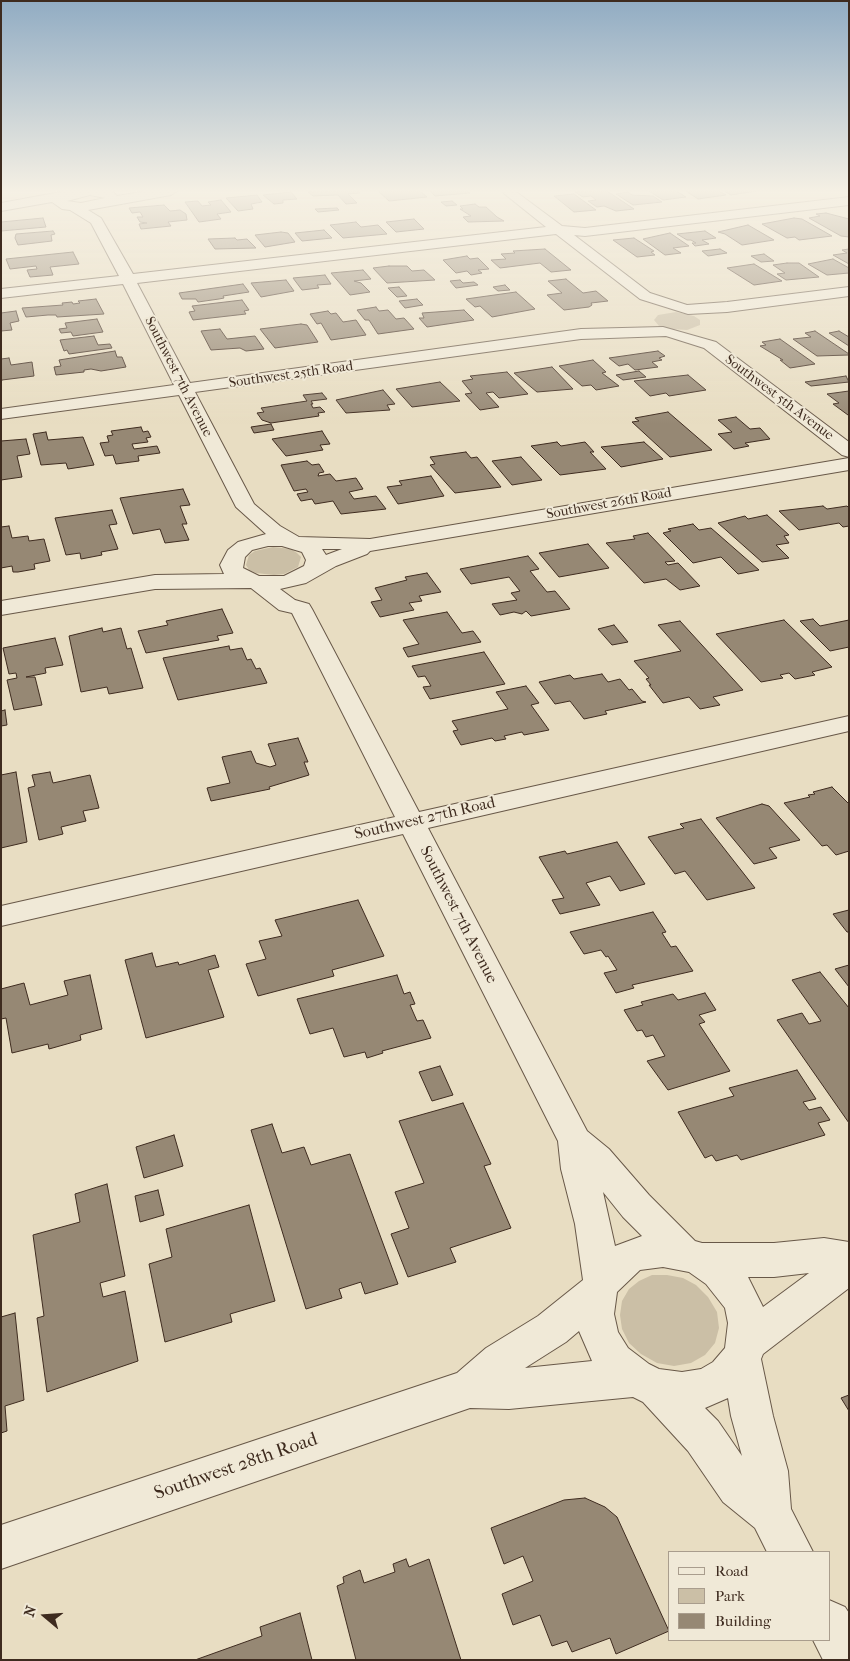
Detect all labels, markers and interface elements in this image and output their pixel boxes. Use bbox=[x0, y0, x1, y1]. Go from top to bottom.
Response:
street label: Southwest 7th Avenue bbox=[140, 314, 216, 440]
street label: Southwest 5th Avenue bbox=[721, 352, 837, 444]
street label: Southwest 25th Road bbox=[228, 358, 354, 392]
street label: Southwest 26th Road bbox=[545, 485, 673, 523]
street label: Southwest 27th Road bbox=[353, 793, 497, 845]
street label: Southwest 7th Avenue bbox=[415, 843, 501, 987]
street label: Southwest 28th Road bbox=[151, 1428, 321, 1506]
legend bbox=[668, 1551, 830, 1641]
text: Road bbox=[715, 1562, 748, 1580]
text: Park bbox=[715, 1587, 745, 1605]
north arrow bbox=[20, 1591, 70, 1641]
text: N bbox=[21, 1604, 40, 1619]
text: Building bbox=[715, 1612, 771, 1630]

